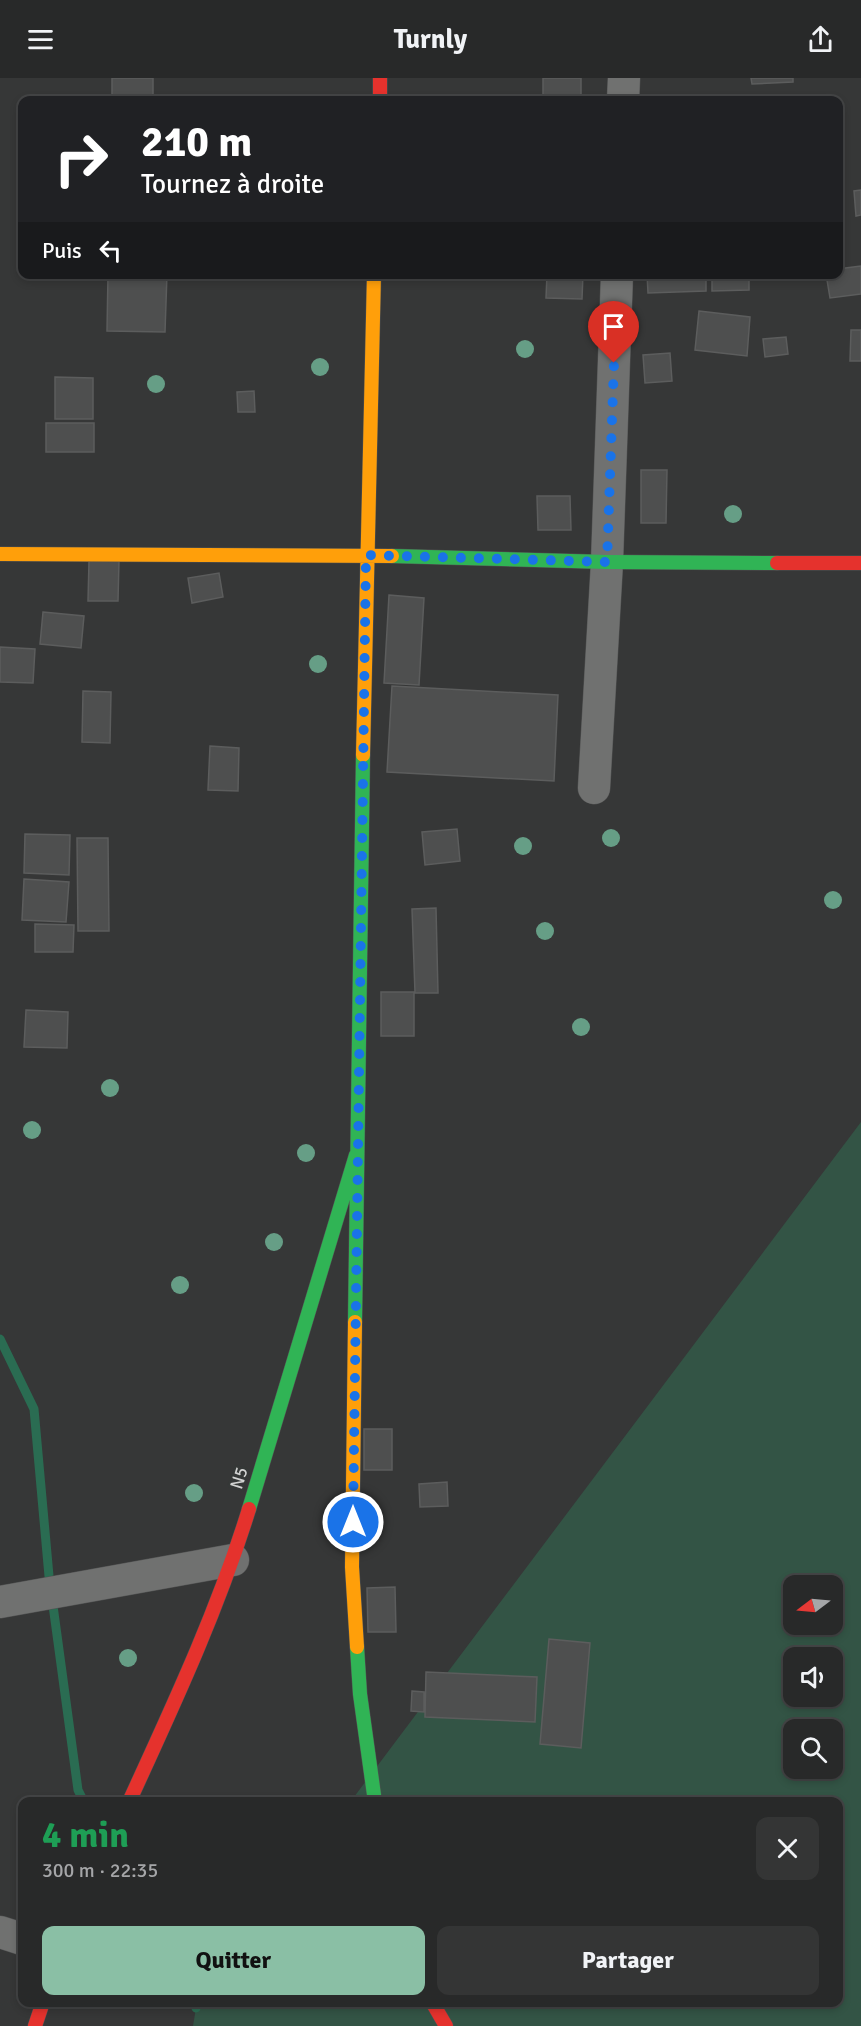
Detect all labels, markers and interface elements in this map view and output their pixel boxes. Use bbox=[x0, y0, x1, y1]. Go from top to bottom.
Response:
icon: menu bbox=[24, 23, 57, 56]
text: Turnly bbox=[394, 23, 467, 56]
icon: share bbox=[804, 23, 837, 56]
text: 210 m bbox=[141, 117, 252, 168]
icon: right bbox=[42, 120, 120, 198]
text: Tournez à droite bbox=[141, 168, 324, 201]
icon: left bbox=[94, 234, 127, 267]
text: Puis bbox=[42, 237, 82, 264]
pin bbox=[588, 301, 639, 363]
icon: arrive bbox=[597, 310, 630, 343]
street label: N5 bbox=[225, 1464, 253, 1492]
position arrow bbox=[321, 1490, 385, 1554]
north arrow bbox=[783, 1575, 843, 1635]
map controls bbox=[783, 1575, 843, 1779]
button: sound bbox=[783, 1647, 843, 1707]
button: search bbox=[783, 1719, 843, 1779]
text: 4 min bbox=[42, 1813, 129, 1858]
button: close bbox=[756, 1817, 819, 1880]
text: 300 m · 22:35 bbox=[42, 1858, 158, 1883]
button: Quitter bbox=[42, 1926, 425, 1995]
button: Partager bbox=[437, 1926, 819, 1995]

